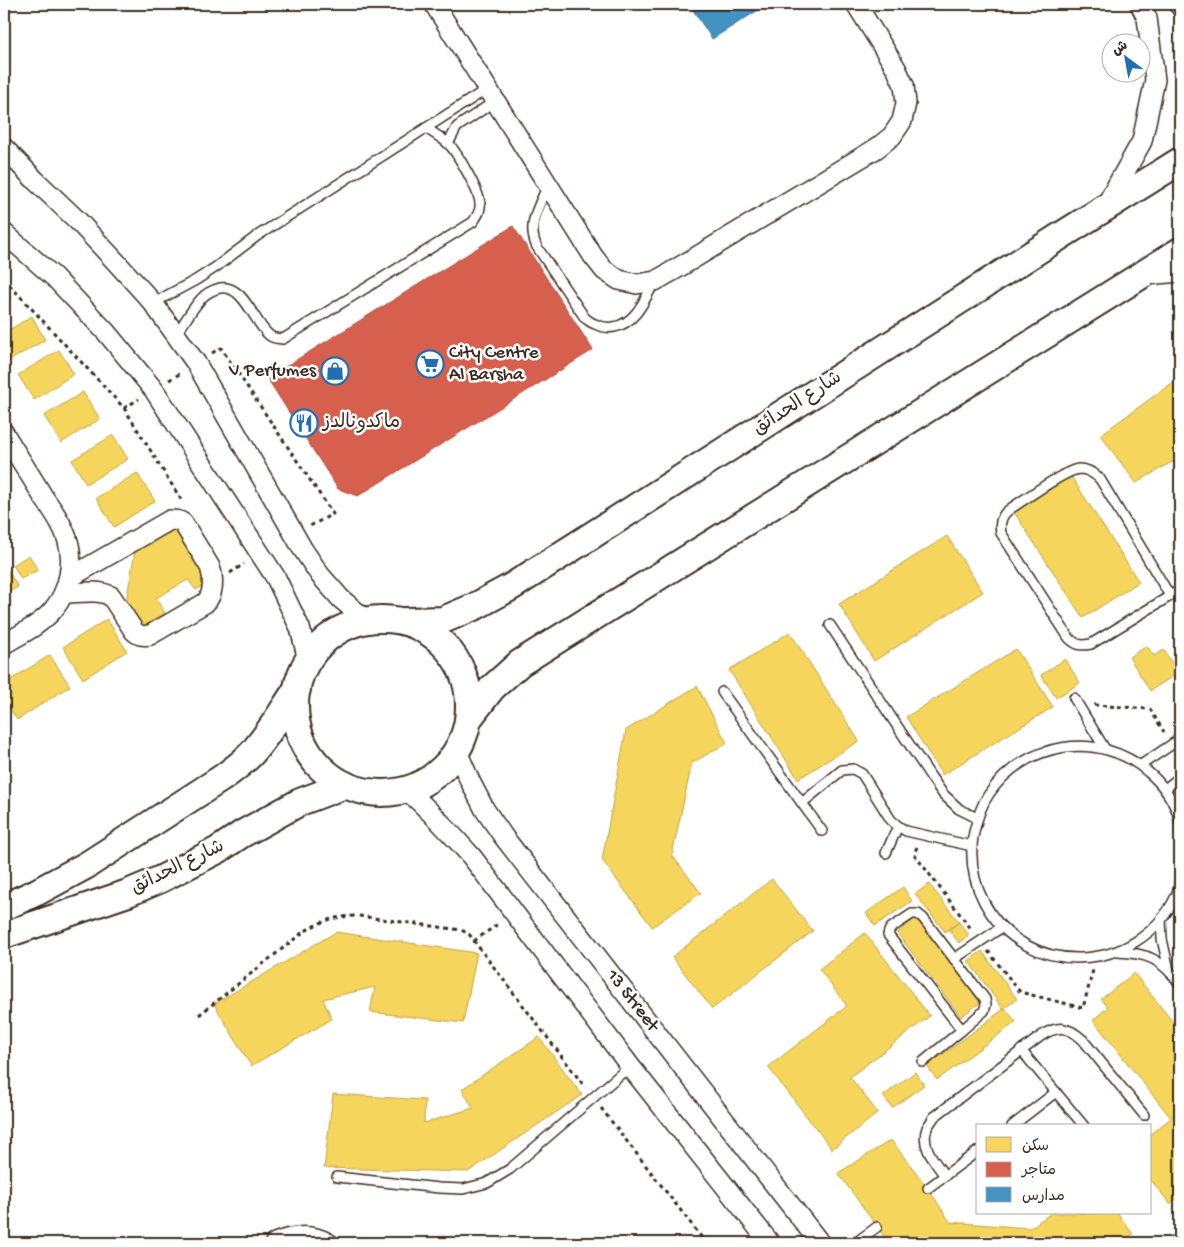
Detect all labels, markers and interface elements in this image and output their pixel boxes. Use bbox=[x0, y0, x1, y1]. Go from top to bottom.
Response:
north arrow bbox=[1102, 32, 1152, 82]
text: ش bbox=[1109, 38, 1131, 60]
place label: City Centre Al Barsha bbox=[449, 342, 539, 387]
supermarket icon: City Centre Al Barsha bbox=[415, 349, 445, 379]
shop icon: V Perfumes bbox=[320, 356, 350, 386]
place label: V Perfumes bbox=[228, 360, 317, 383]
street label: شارع الحدائق bbox=[749, 367, 847, 441]
restaurant icon: ماكدونالدز bbox=[289, 408, 319, 438]
place label: ماكدونالدز bbox=[321, 412, 400, 435]
street label: شارع الحدائق bbox=[128, 836, 228, 900]
street label: 13 Street bbox=[600, 964, 665, 1038]
legend bbox=[976, 1124, 1152, 1214]
text: سكن bbox=[1022, 1138, 1049, 1156]
text: متاجر bbox=[1020, 1162, 1056, 1180]
text: مدارس bbox=[1022, 1188, 1065, 1206]

